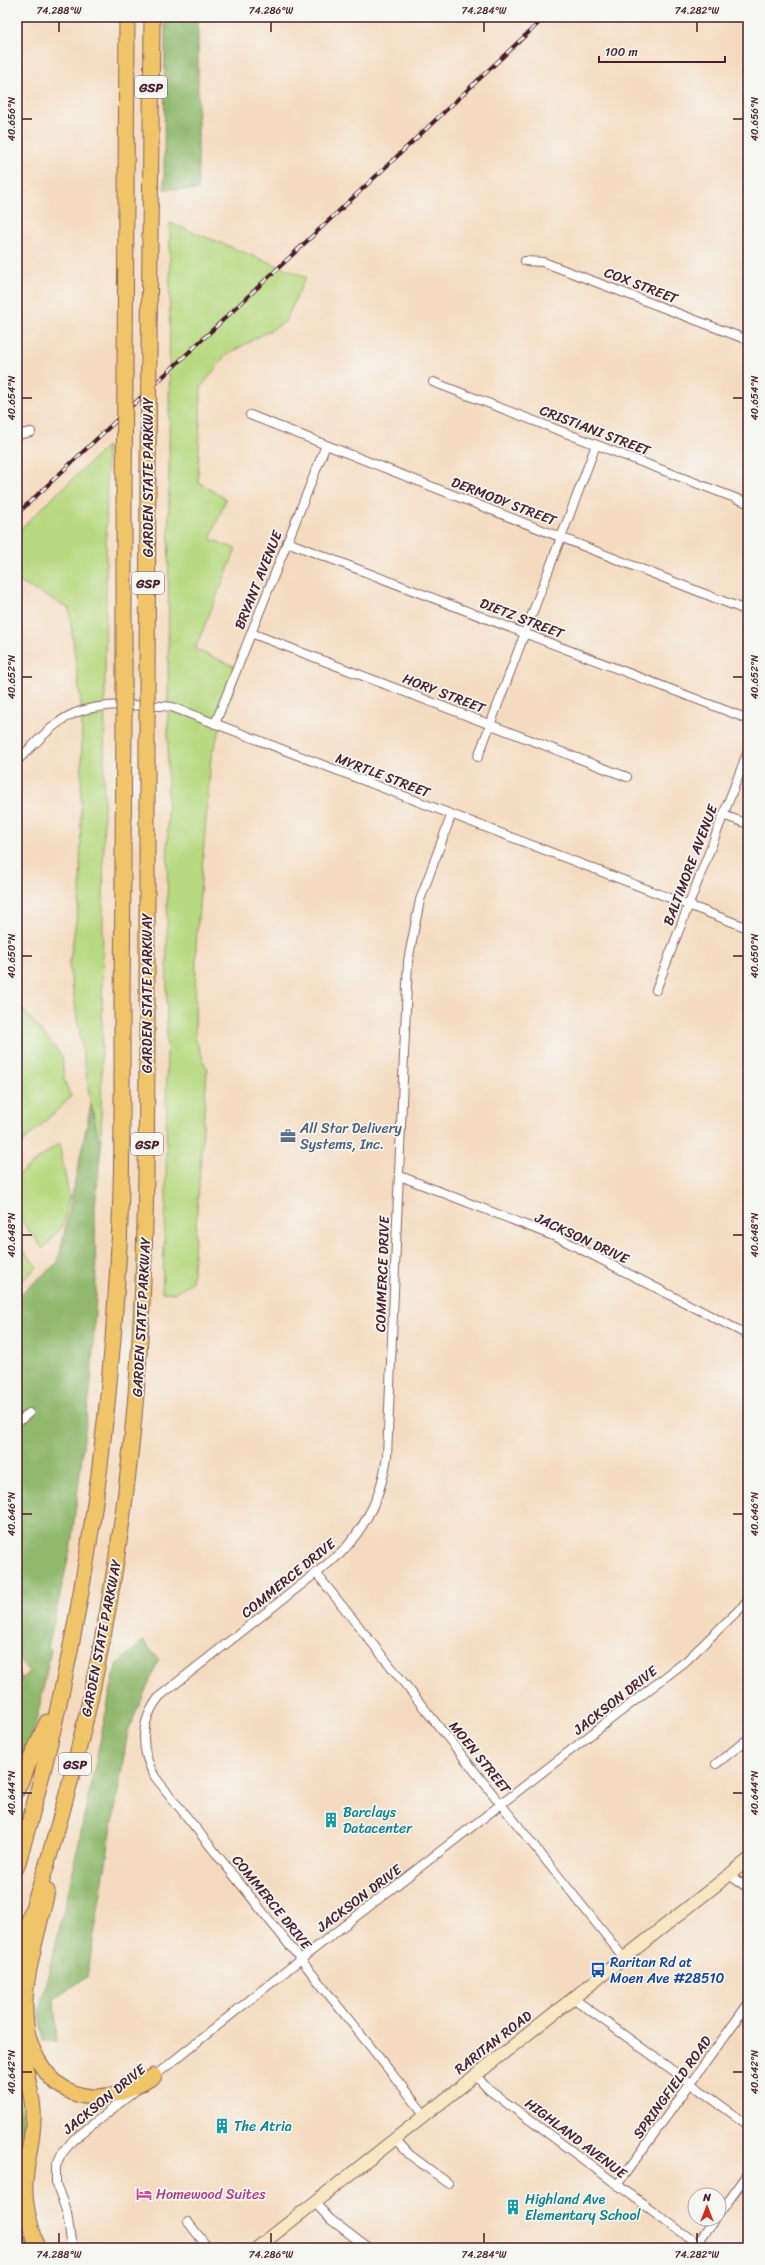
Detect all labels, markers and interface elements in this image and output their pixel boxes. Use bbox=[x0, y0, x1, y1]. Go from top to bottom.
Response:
text: 74.288°W bbox=[37, 2, 82, 20]
text: 74.286°W bbox=[249, 2, 294, 20]
text: 74.284°W bbox=[461, 2, 507, 20]
text: 74.282°W bbox=[675, 2, 720, 20]
scale bar bbox=[599, 38, 725, 64]
text: 100 m bbox=[605, 41, 638, 63]
road number: GSP bbox=[135, 76, 167, 98]
text: 40.656°N bbox=[3, 97, 21, 141]
text: 40.656°N bbox=[746, 97, 764, 141]
street label: COX STREET bbox=[600, 260, 682, 311]
text: 40.654°N bbox=[3, 376, 21, 420]
text: 40.654°N bbox=[746, 376, 764, 420]
street label: GARDEN STATE PARKWAY bbox=[136, 397, 161, 557]
street label: CRISTIANI STREET bbox=[536, 398, 655, 463]
street label: DERMODY STREET bbox=[447, 470, 561, 533]
street label: BRYANT AVENUE bbox=[227, 526, 290, 633]
road number: GSP bbox=[132, 572, 164, 594]
street label: DIETZ STREET bbox=[476, 591, 569, 646]
text: 40.652°N bbox=[3, 655, 21, 699]
text: 40.652°N bbox=[746, 655, 764, 699]
street label: HORY STREET bbox=[399, 666, 490, 721]
street label: MYRTLE STREET bbox=[332, 746, 435, 805]
street label: BALTIMORE AVENUE bbox=[656, 800, 726, 929]
street label: GARDEN STATE PARKWAY bbox=[135, 913, 160, 1073]
text: 40.650°N bbox=[3, 933, 21, 978]
text: 40.650°N bbox=[746, 933, 764, 978]
place label: All Star Delivery Systems, Inc. bbox=[299, 1116, 403, 1157]
office icon: All Star Delivery Systems, Inc. bbox=[279, 1127, 297, 1145]
road number: GSP bbox=[131, 1133, 163, 1155]
street label: JACKSON DRIVE bbox=[530, 1205, 634, 1272]
text: 40.648°N bbox=[3, 1213, 21, 1257]
text: 40.648°N bbox=[746, 1213, 764, 1257]
street label: COMMERCE DRIVE bbox=[368, 1214, 397, 1332]
street label: GARDEN STATE PARKWAY bbox=[125, 1236, 158, 1398]
text: 40.646°N bbox=[3, 1492, 21, 1536]
text: 40.646°N bbox=[746, 1492, 764, 1536]
street label: COMMERCE DRIVE bbox=[235, 1531, 342, 1625]
street label: GARDEN STATE PARKWAY bbox=[74, 1557, 129, 1719]
street label: JACKSON DRIVE bbox=[567, 1659, 664, 1742]
street label: MOEN STREET bbox=[442, 1715, 518, 1800]
road number: GSP bbox=[59, 1753, 91, 1775]
text: 40.644°N bbox=[3, 1770, 21, 1815]
text: 40.644°N bbox=[746, 1770, 764, 1815]
place label: Barclays Datacenter bbox=[343, 1800, 413, 1841]
building icon: Barclays Datacenter bbox=[322, 1811, 340, 1829]
street label: COMMERCE DRIVE bbox=[225, 1849, 319, 1956]
street label: JACKSON DRIVE bbox=[310, 1857, 408, 1940]
place label: Raritan Rd at Moen Ave #28510 bbox=[610, 1950, 725, 1991]
bus stop icon: Raritan Rd at Moen Ave #28510 bbox=[589, 1961, 607, 1979]
street label: RARITAN ROAD bbox=[449, 2003, 538, 2081]
street label: SPRINGFIELD ROAD bbox=[626, 2030, 719, 2144]
text: 40.642°N bbox=[3, 2050, 21, 2094]
text: 40.642°N bbox=[746, 2050, 764, 2094]
street label: JACKSON DRIVE bbox=[56, 2057, 153, 2142]
street label: HIGHLAND AVENUE bbox=[519, 2092, 633, 2186]
place label: The Atria bbox=[234, 2114, 292, 2139]
building icon: The Atria bbox=[213, 2117, 231, 2135]
place label: Homewood Suites bbox=[156, 2182, 266, 2207]
hotel icon: Homewood Suites bbox=[135, 2185, 153, 2203]
place label: Highland Ave Elementary School bbox=[525, 2187, 642, 2228]
north arrow bbox=[687, 2187, 727, 2227]
text: N bbox=[702, 2188, 711, 2207]
building icon: Highland Ave Elementary School bbox=[504, 2198, 522, 2216]
text: 74.288°W bbox=[37, 2246, 82, 2264]
text: 74.286°W bbox=[249, 2246, 294, 2264]
text: 74.284°W bbox=[461, 2246, 507, 2264]
text: 74.282°W bbox=[675, 2246, 720, 2264]

